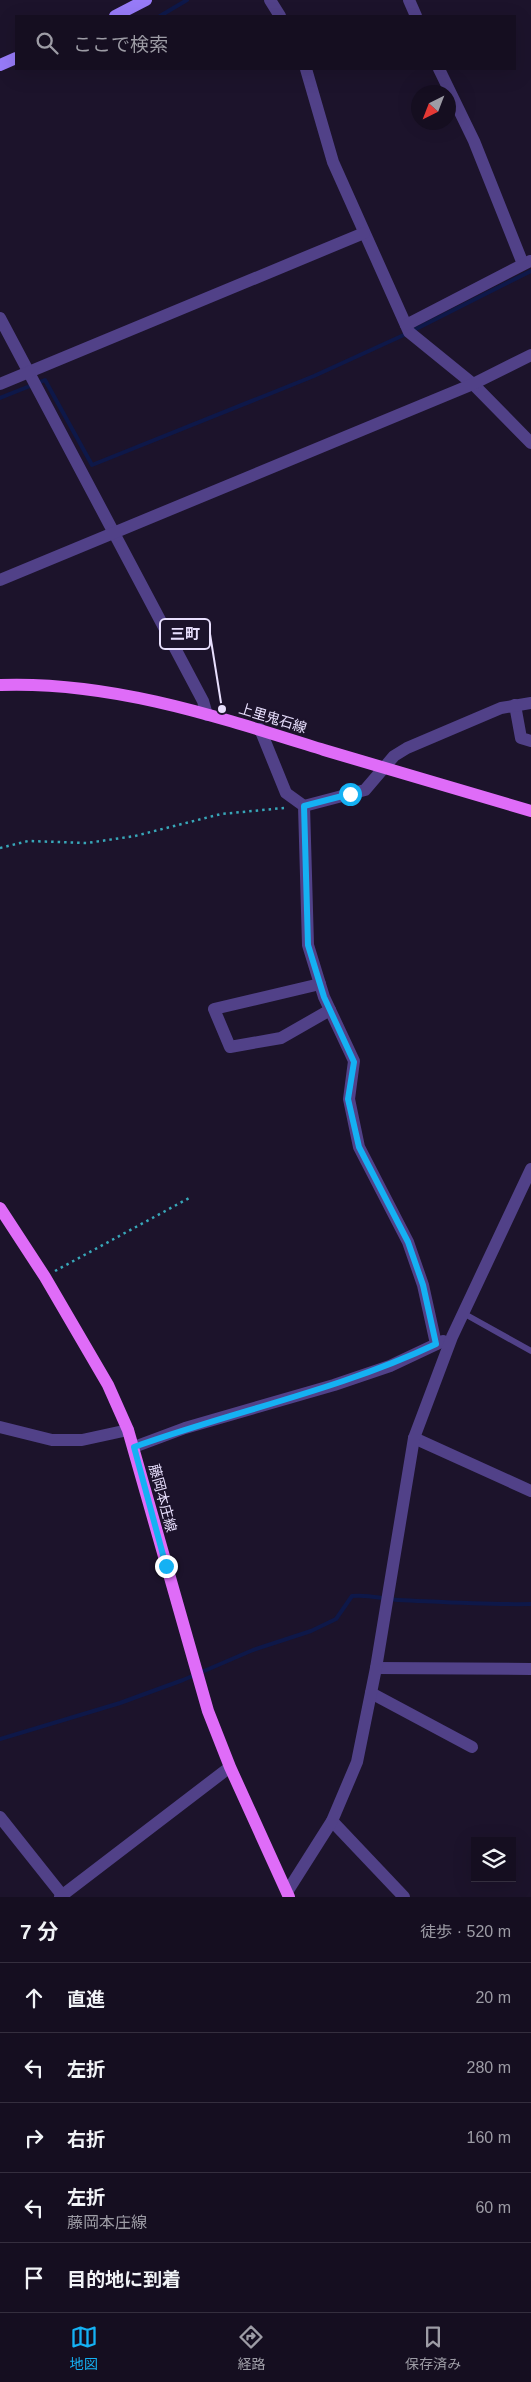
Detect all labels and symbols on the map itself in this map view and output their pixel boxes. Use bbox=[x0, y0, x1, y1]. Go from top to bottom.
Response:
north arrow bbox=[411, 85, 456, 130]
callout: 三町 bbox=[160, 619, 210, 649]
text: 三町 bbox=[170, 625, 200, 642]
street label: 上里鬼石線 bbox=[237, 700, 309, 736]
route start bbox=[339, 783, 362, 806]
street label: 藤岡本庄線 bbox=[146, 1462, 180, 1534]
route end bbox=[155, 1555, 178, 1578]

